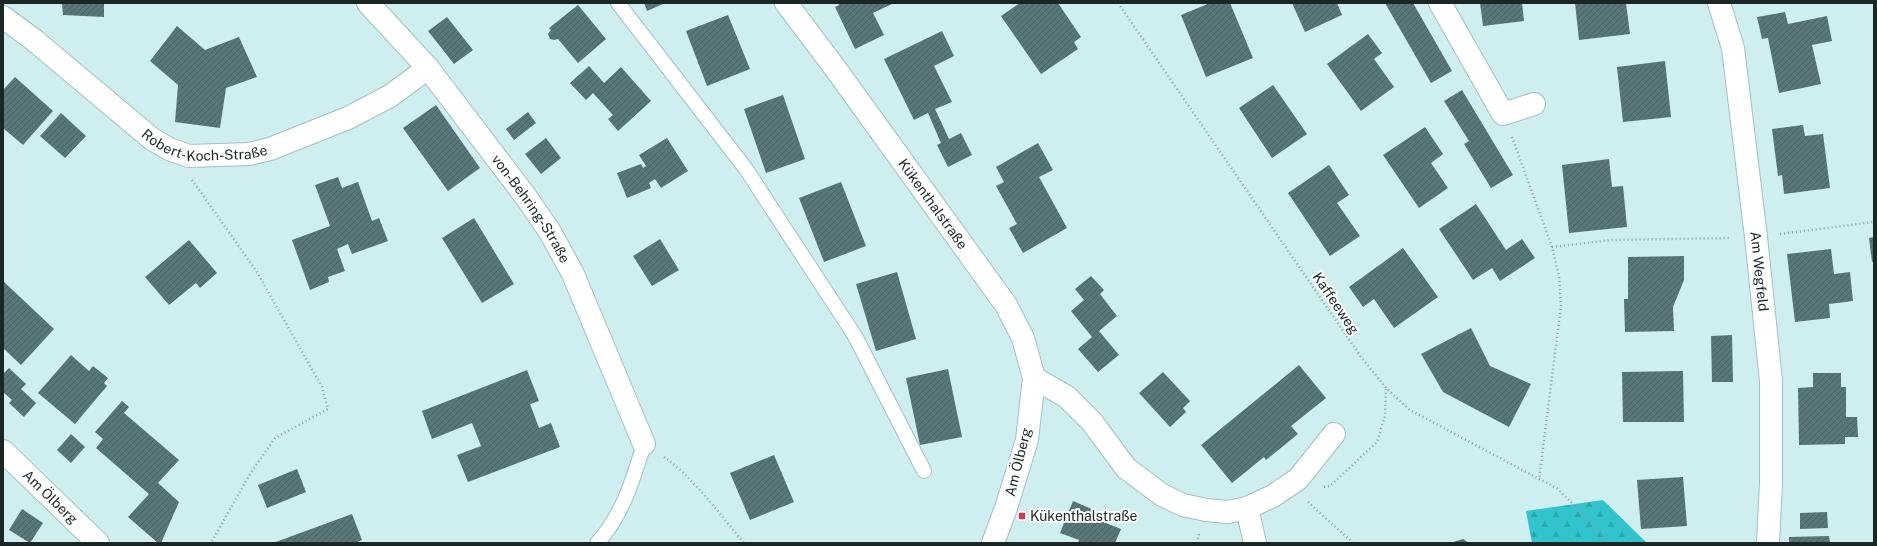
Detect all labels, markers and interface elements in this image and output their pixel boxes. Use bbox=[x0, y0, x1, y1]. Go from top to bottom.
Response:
street label: Robert-Koch-Straße bbox=[138, 126, 269, 164]
street label: von-Behring-Straße bbox=[489, 151, 573, 266]
street label: Kükenthalstraße bbox=[895, 156, 971, 252]
street label: Am Wegfeld bbox=[1747, 230, 1772, 312]
street label: Kaffeeweg bbox=[1310, 269, 1363, 337]
street label: Am Ölberg bbox=[1000, 425, 1034, 498]
street label: Am Ölberg bbox=[20, 467, 81, 527]
place label: Kükenthalstraße bbox=[1030, 508, 1137, 524]
marker: Kükenthalstraße bbox=[1017, 511, 1027, 521]

